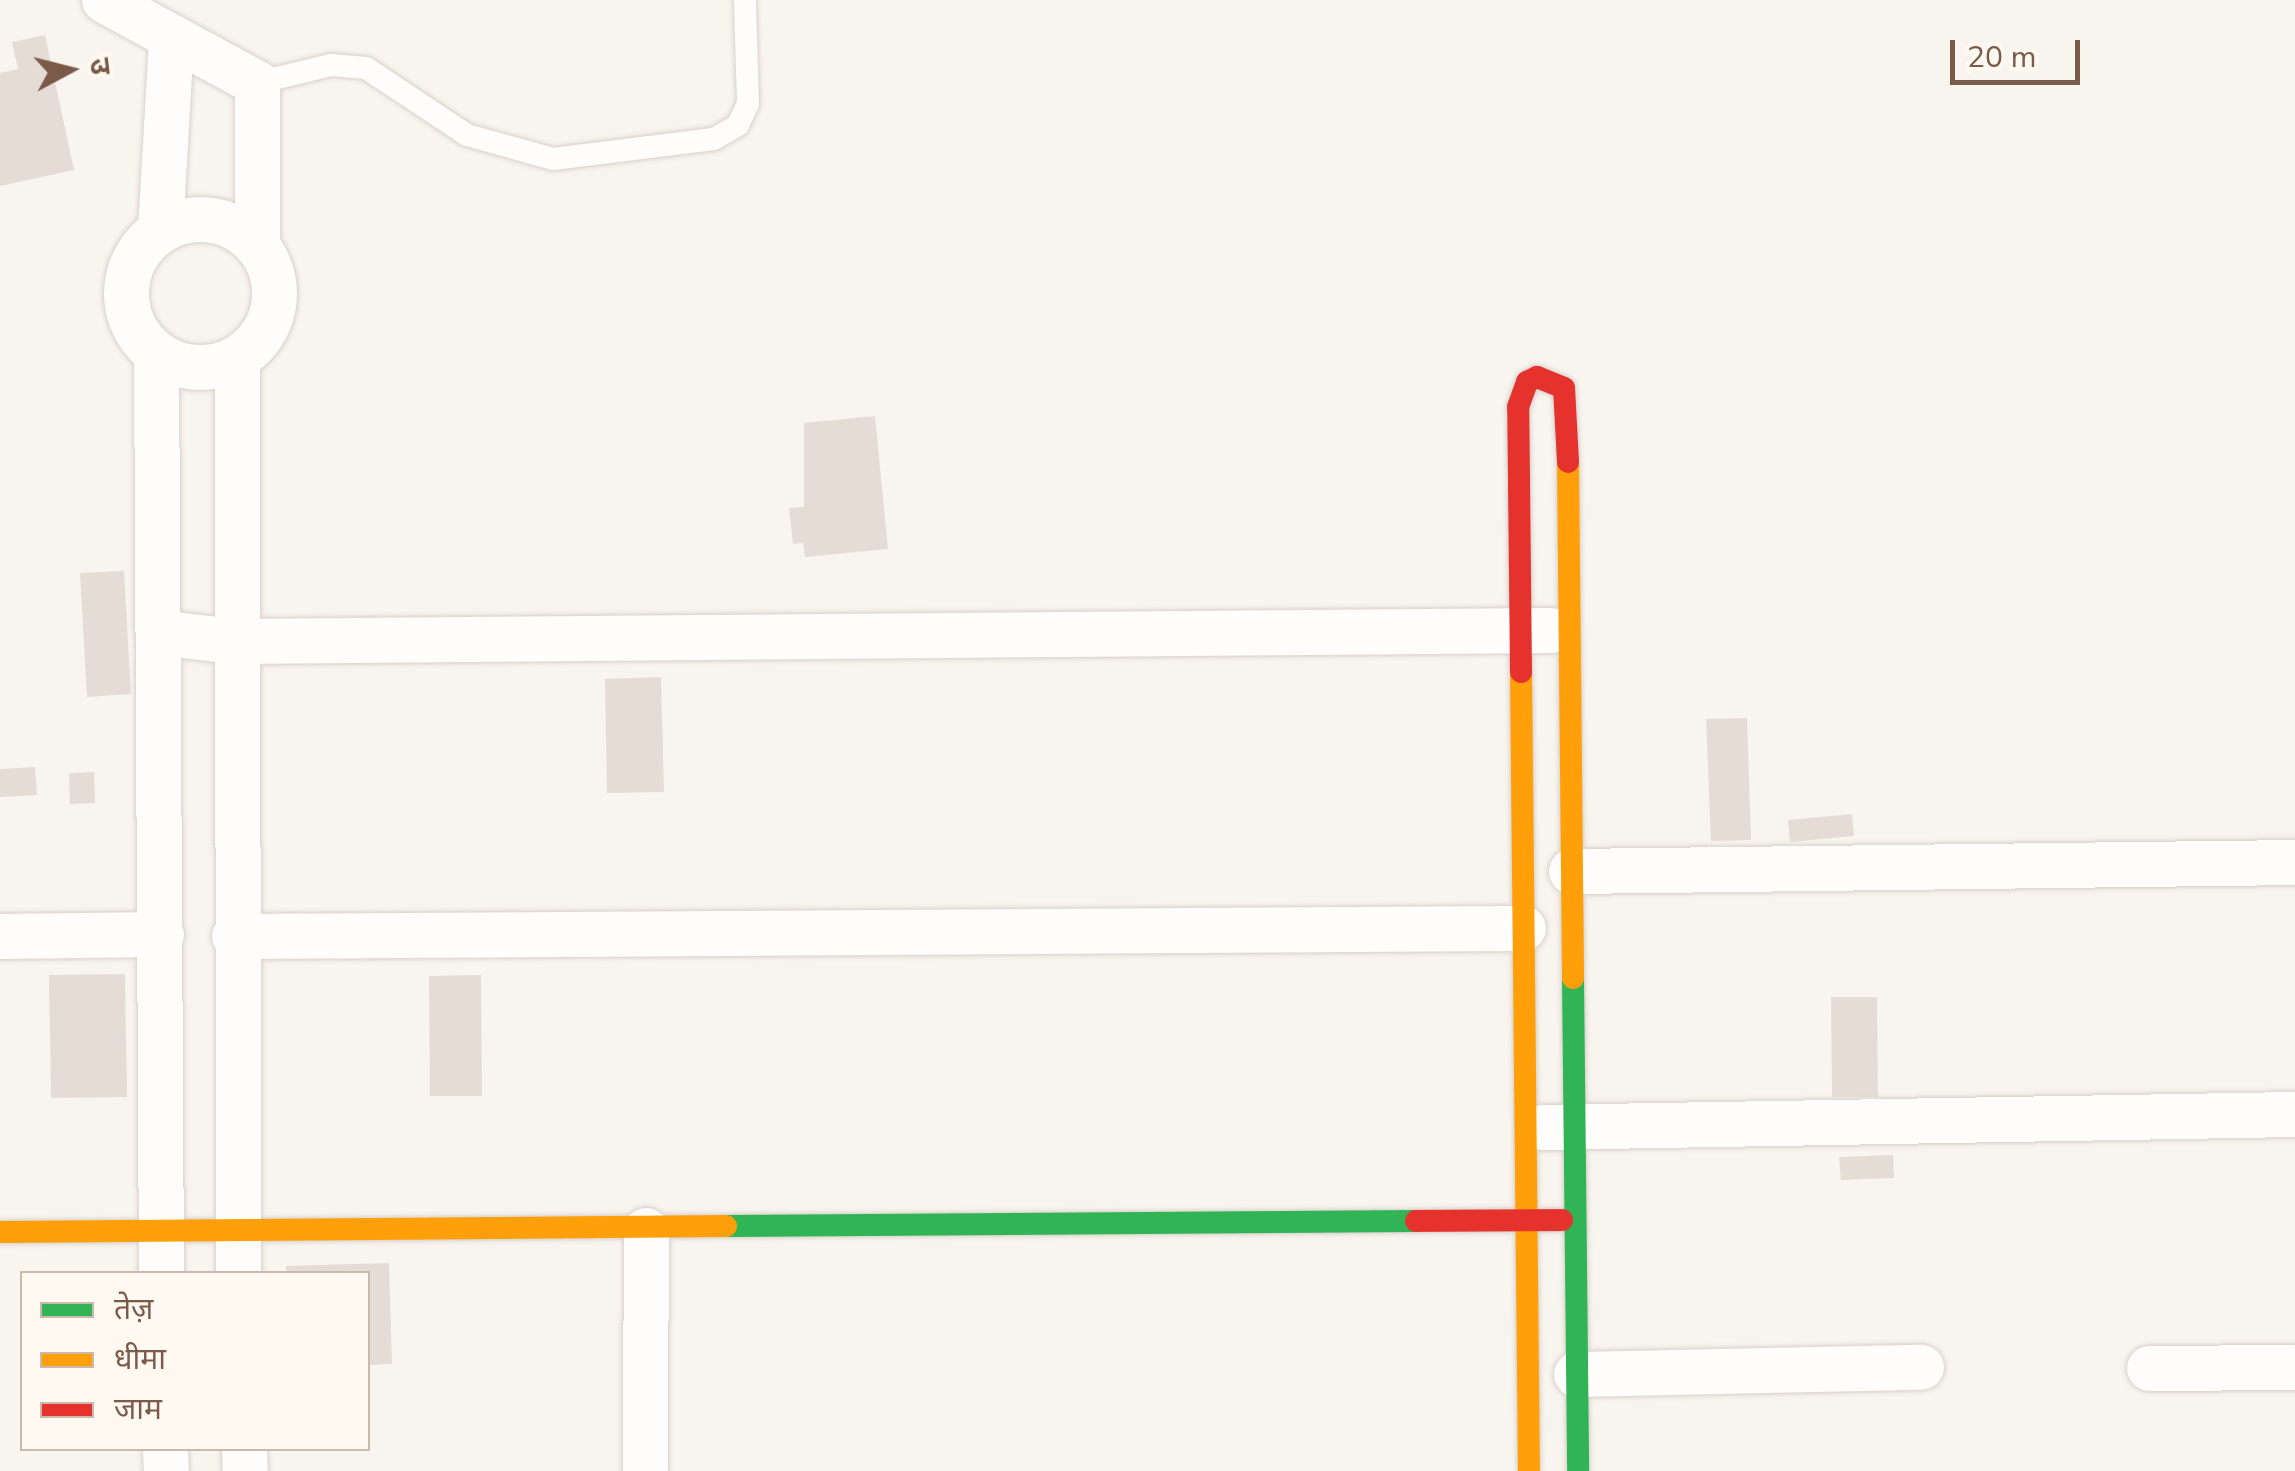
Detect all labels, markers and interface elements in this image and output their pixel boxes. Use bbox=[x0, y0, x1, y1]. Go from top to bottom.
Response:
north arrow bbox=[20, 20, 120, 120]
scale bar bbox=[1955, 20, 2085, 82]
text: 20 m bbox=[1967, 37, 2036, 78]
text: उ bbox=[80, 56, 120, 77]
legend bbox=[20, 1271, 370, 1451]
text: तेज़ bbox=[114, 1289, 153, 1330]
text: धीमा bbox=[114, 1339, 166, 1380]
text: जाम bbox=[114, 1389, 162, 1430]

